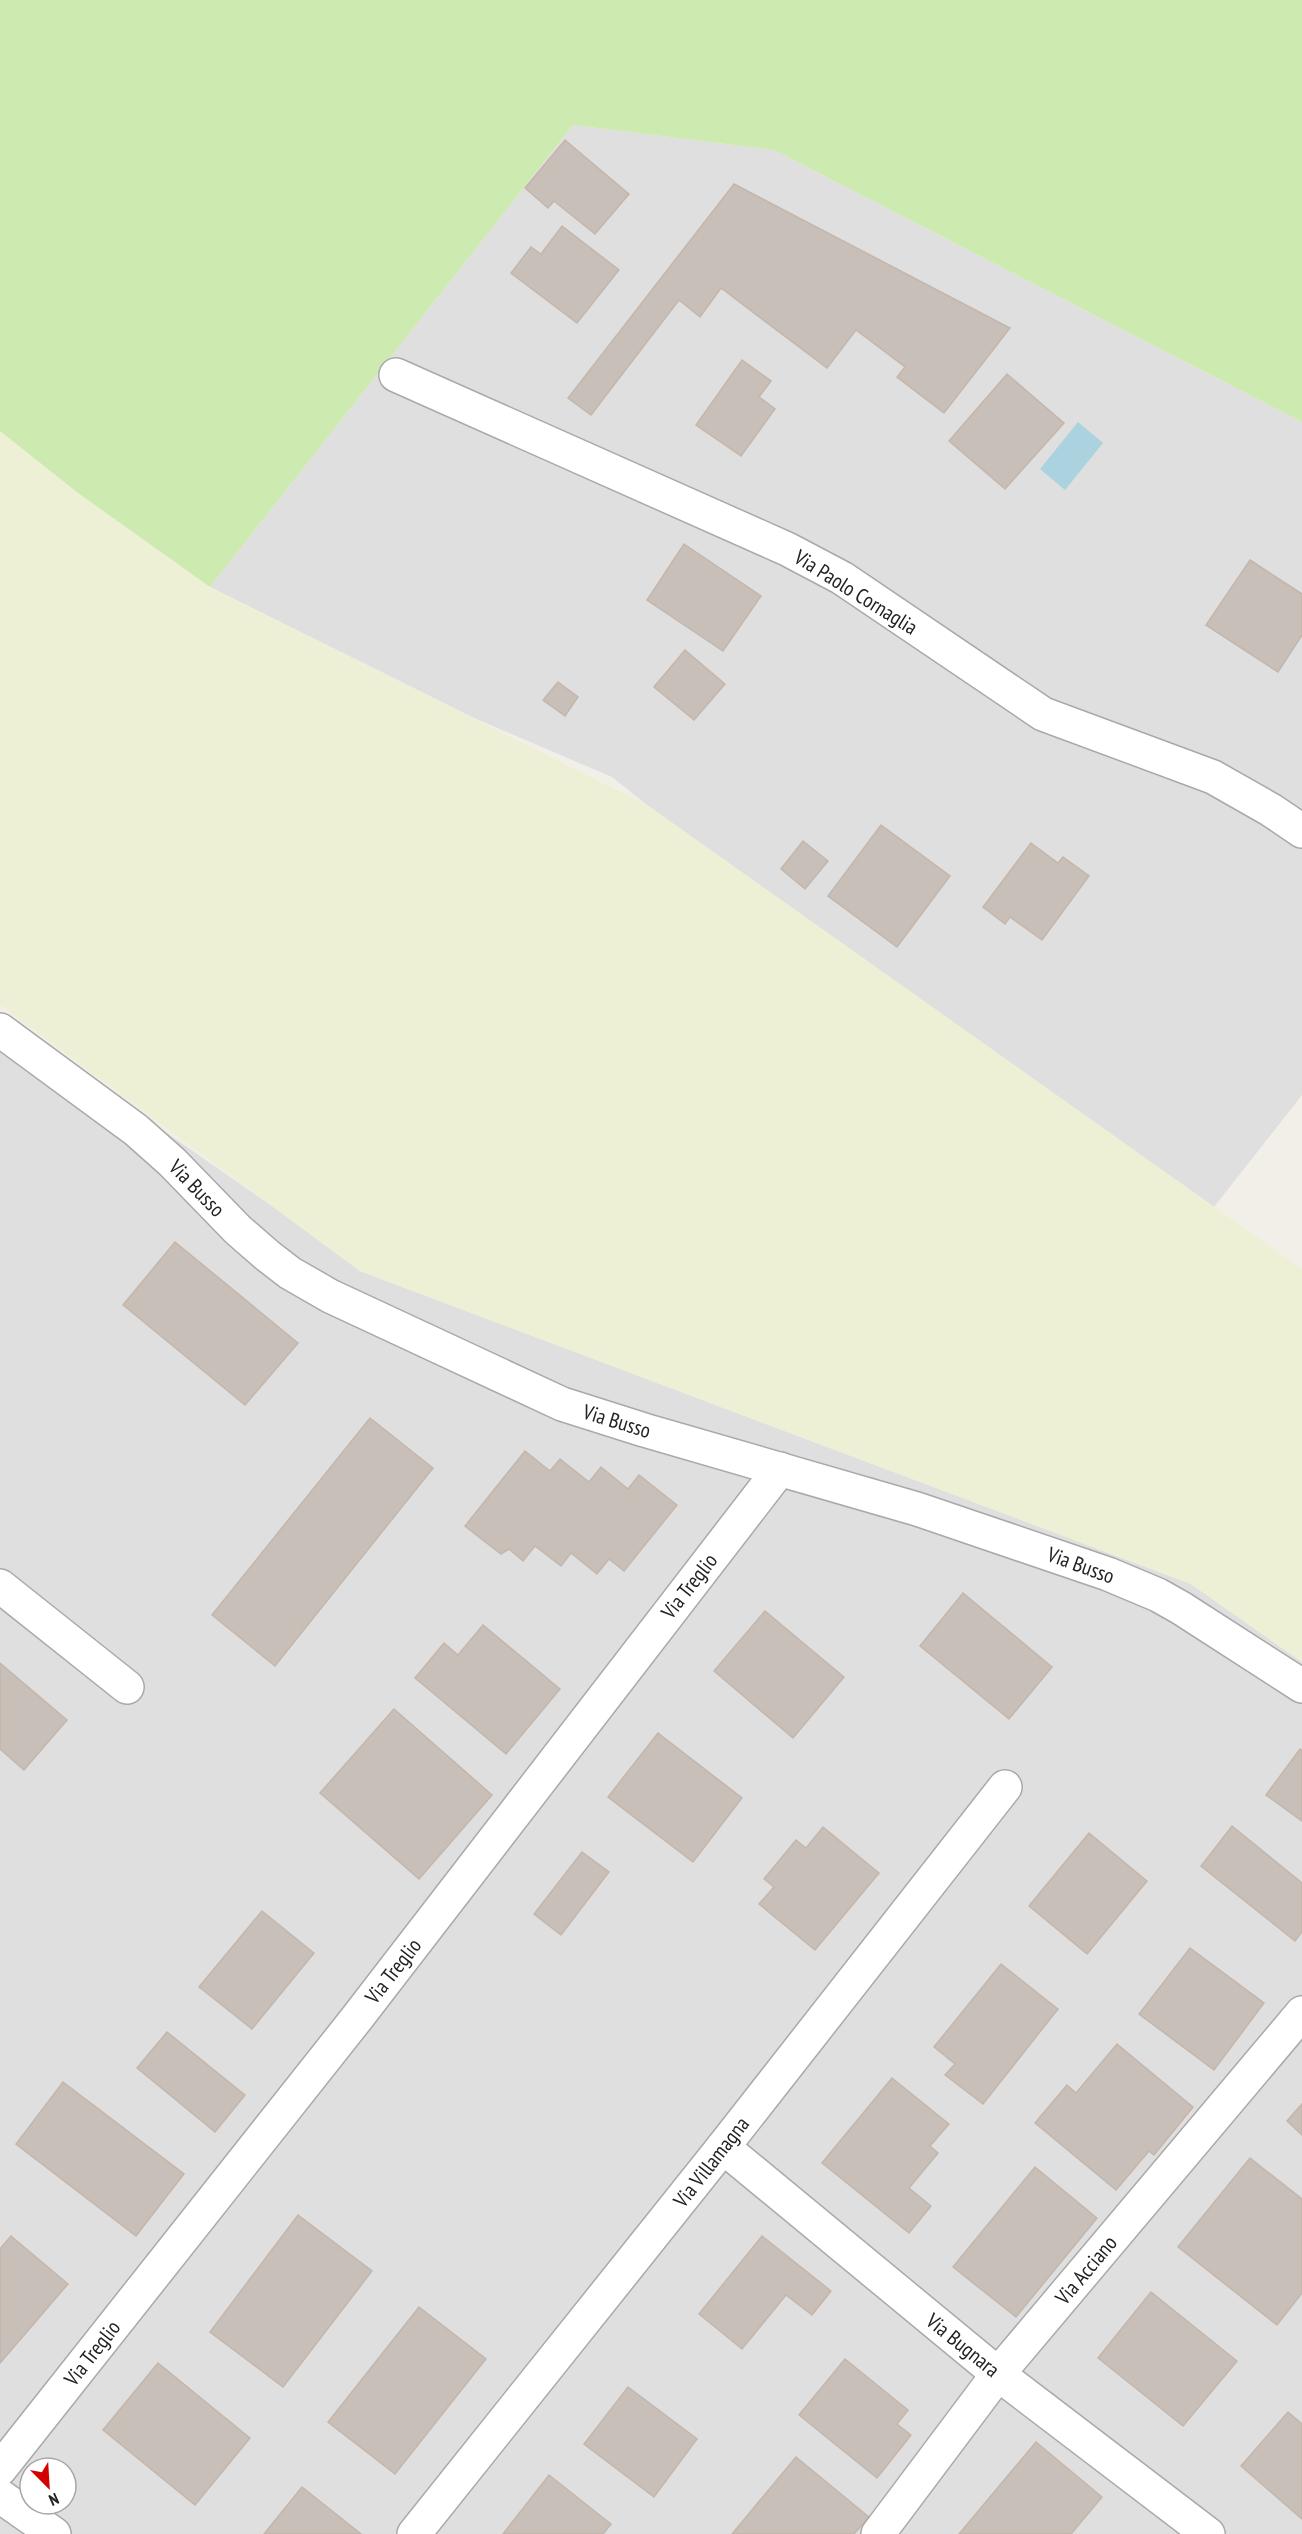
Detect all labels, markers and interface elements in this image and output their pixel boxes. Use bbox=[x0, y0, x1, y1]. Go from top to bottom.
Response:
street label: Via Paolo Cornaglia bbox=[788, 543, 923, 641]
street label: Via Busso bbox=[162, 1153, 231, 1222]
street label: Via Busso bbox=[579, 1398, 654, 1444]
street label: Via Busso bbox=[1043, 1540, 1118, 1590]
street label: Via Treglio bbox=[654, 1548, 723, 1625]
street label: Via Treglio bbox=[358, 1933, 427, 2010]
street label: Via Villamagna bbox=[667, 2111, 755, 2214]
street label: Via Acciano bbox=[1049, 2230, 1123, 2311]
street label: Via Bugnara bbox=[920, 2307, 1005, 2383]
street label: Via Treglio bbox=[57, 2315, 126, 2392]
north arrow bbox=[18, 2456, 78, 2516]
text: N bbox=[46, 2489, 62, 2511]

